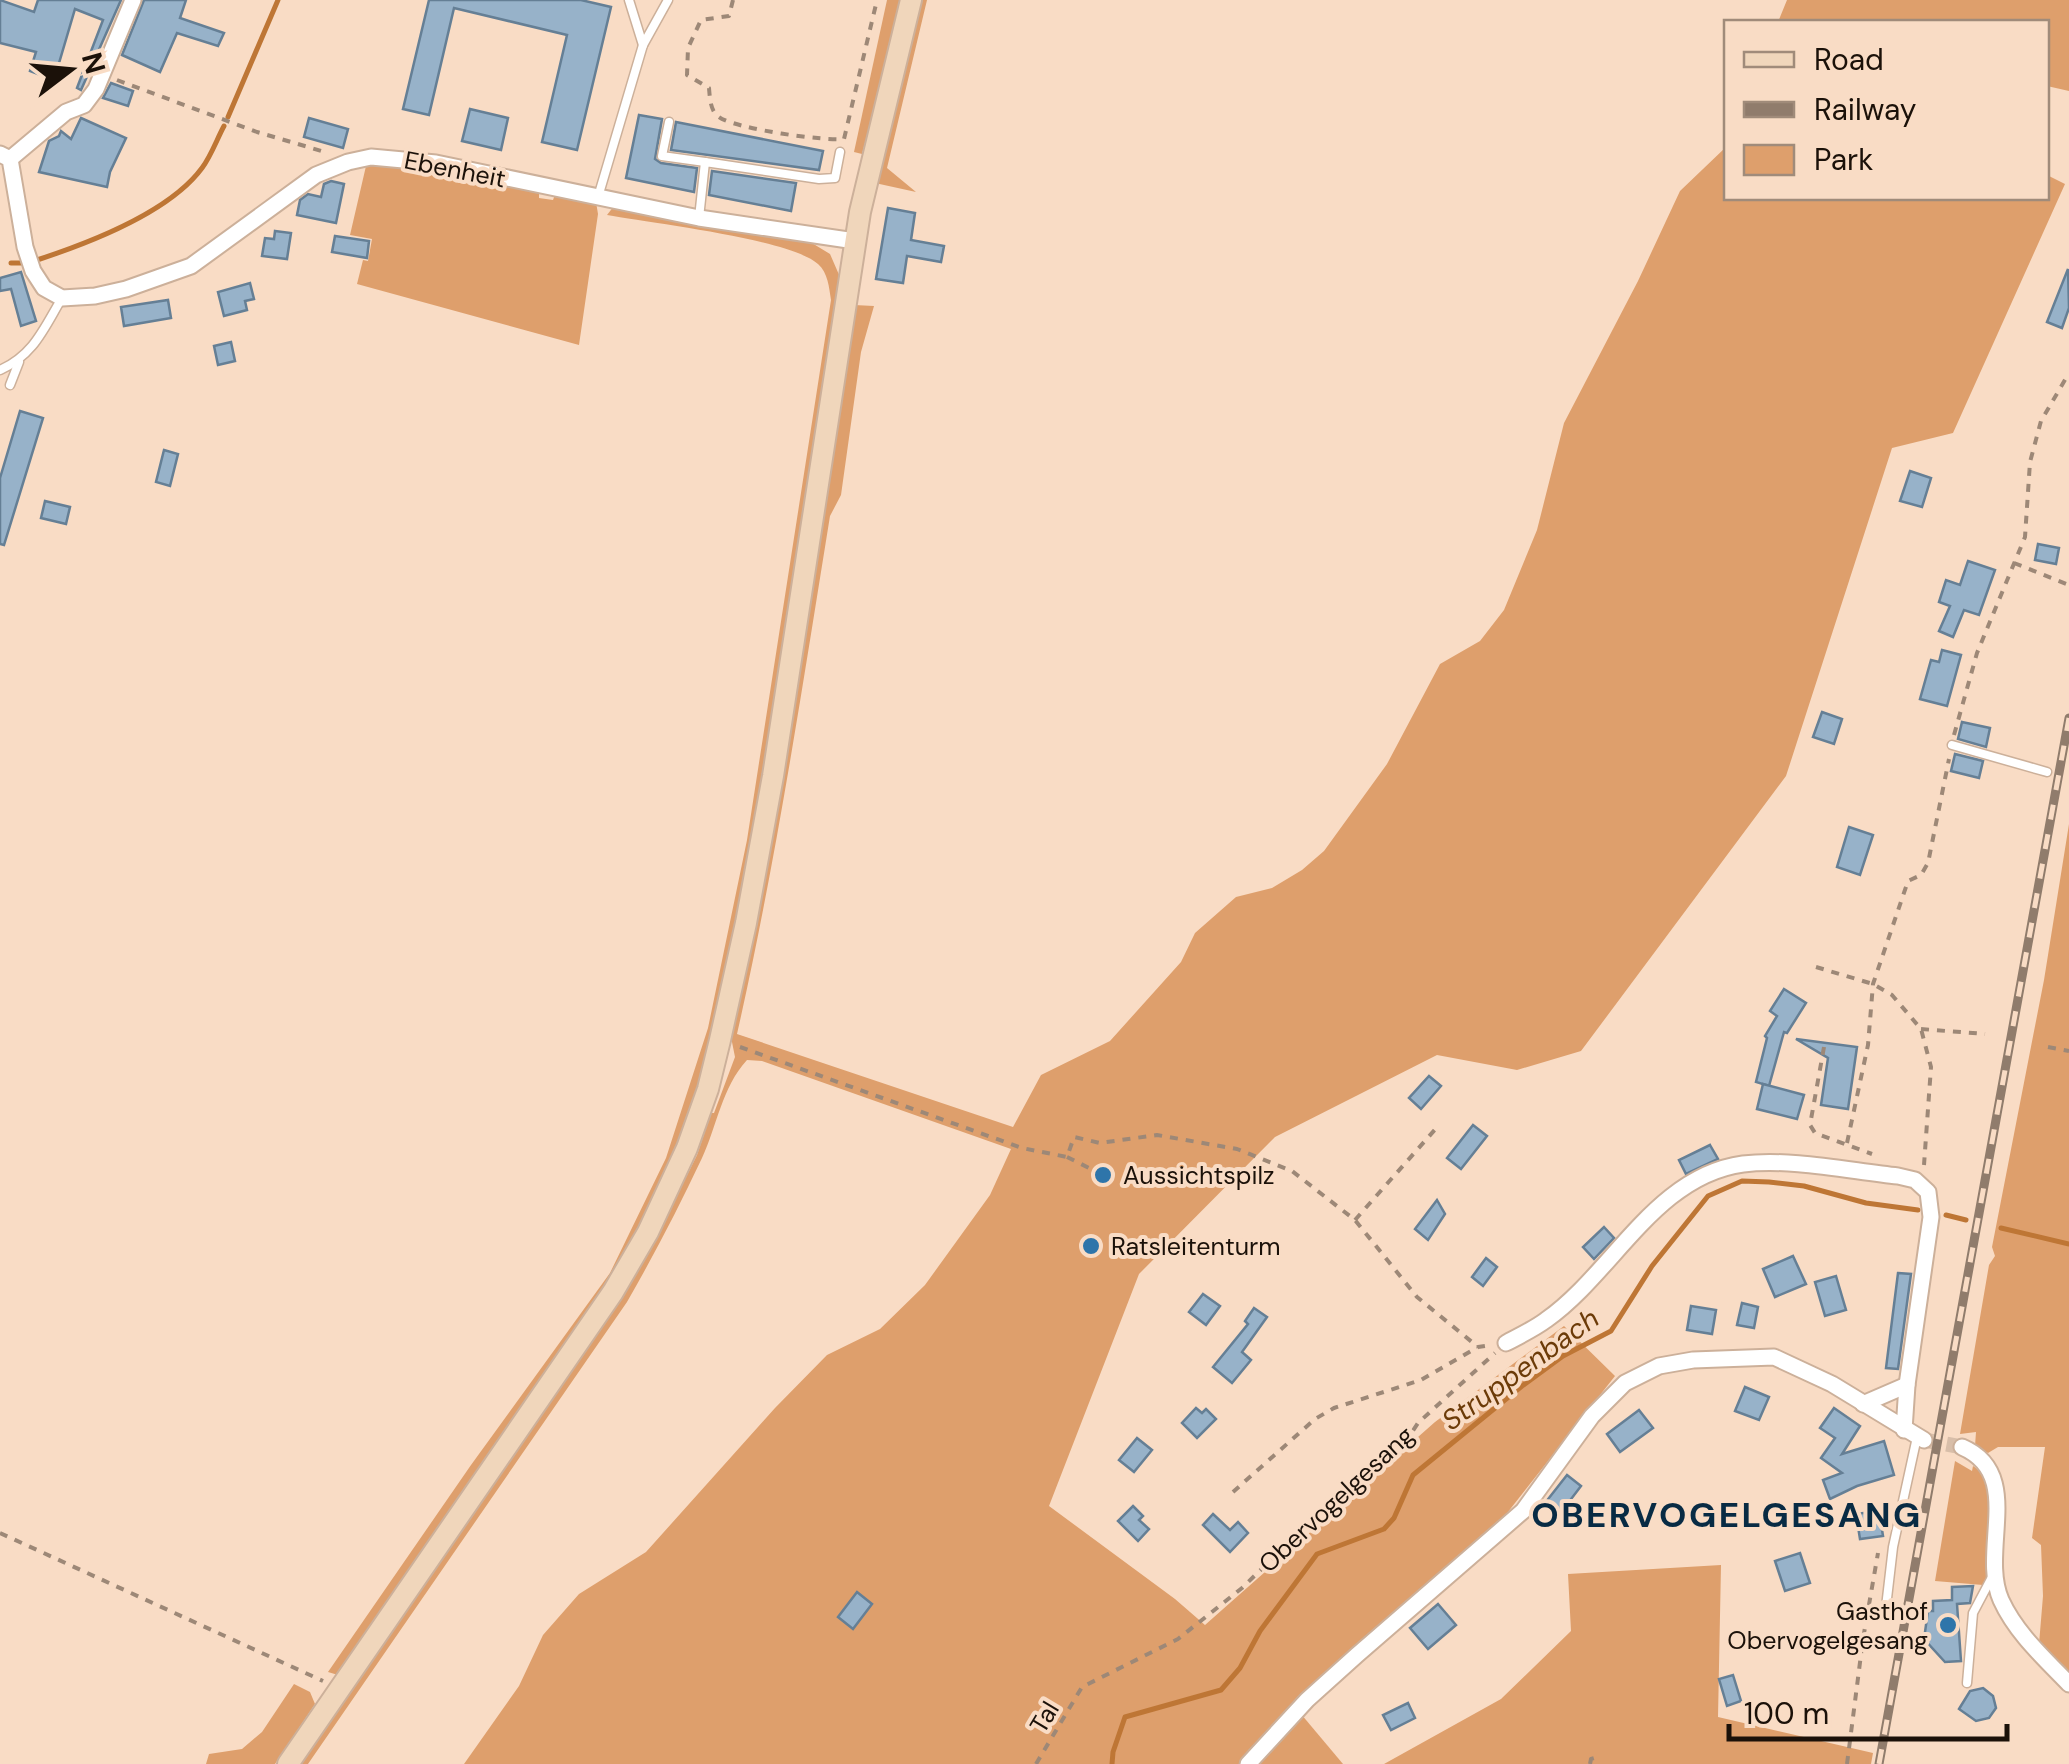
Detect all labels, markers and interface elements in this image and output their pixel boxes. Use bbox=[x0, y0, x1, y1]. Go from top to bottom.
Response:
north arrow bbox=[20, 20, 120, 120]
legend bbox=[1724, 20, 2049, 200]
text: Road bbox=[1814, 40, 1884, 79]
text: N bbox=[73, 48, 114, 78]
text: Railway bbox=[1814, 90, 1917, 129]
text: Park bbox=[1814, 140, 1873, 179]
street label: Ebenheit bbox=[401, 143, 508, 195]
place label: Aussichtspilz bbox=[1123, 1159, 1274, 1192]
marker: Aussichtspilz bbox=[1092, 1164, 1114, 1186]
place label: Ratsleitenturm bbox=[1111, 1230, 1281, 1263]
marker: Ratsleitenturm bbox=[1080, 1235, 1102, 1257]
water label: Struppenbach bbox=[1434, 1300, 1606, 1439]
street label: Obervogelgesang bbox=[1252, 1419, 1421, 1580]
district label: OBERVOGELGESANG bbox=[1531, 1492, 1923, 1538]
place label: Gasthof Obervogelgesang bbox=[1727, 1595, 1928, 1657]
marker: Gasthof Obervogelgesang bbox=[1937, 1614, 1959, 1636]
scale bar bbox=[1729, 1679, 2006, 1741]
text: 100 m bbox=[1744, 1694, 1829, 1733]
street label: Tal bbox=[1022, 1695, 1067, 1739]

